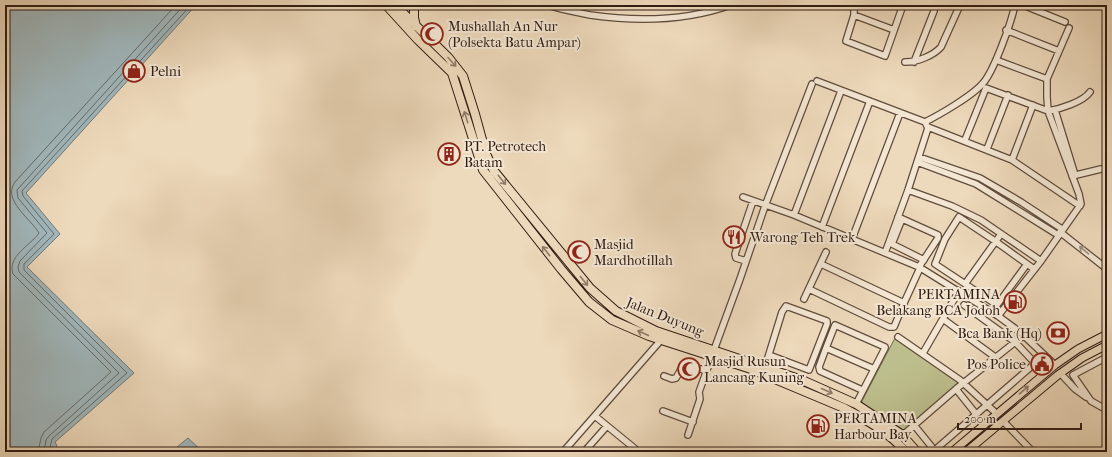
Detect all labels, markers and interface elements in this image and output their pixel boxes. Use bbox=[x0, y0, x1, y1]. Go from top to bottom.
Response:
place label: Mushallah An Nur (Polsekta Batu Ampar) bbox=[448, 18, 581, 51]
mosque icon: Mushallah An Nur (Polsekta Batu Ampar) bbox=[419, 21, 445, 47]
one-way arrow bbox=[447, 57, 456, 67]
shop icon: Pelni bbox=[121, 58, 147, 84]
place label: Pelni bbox=[150, 63, 181, 80]
one-way arrow bbox=[462, 111, 469, 124]
place label: PT. Petrotech Batam bbox=[464, 138, 546, 171]
building icon: PT. Petrotech Batam bbox=[436, 141, 462, 167]
one-way arrow bbox=[497, 175, 506, 186]
restaurant icon: Warong Teh Trek bbox=[721, 224, 747, 250]
place label: Warong Teh Trek bbox=[749, 229, 856, 246]
place label: Masjid Mardhotillah bbox=[594, 236, 673, 269]
mosque icon: Masjid Mardhotillah bbox=[566, 239, 592, 265]
one-way arrow bbox=[542, 245, 551, 256]
one-way arrow bbox=[1079, 246, 1089, 255]
one-way arrow bbox=[580, 276, 588, 287]
place label: PERTAMINA Belakang BCA Jodoh bbox=[876, 286, 1001, 319]
fuel station icon: PERTAMINA Belakang BCA Jodoh bbox=[1002, 289, 1028, 315]
street label: Jalan Duyung bbox=[623, 293, 707, 340]
bank icon: Bca Bank (Hq) bbox=[1045, 320, 1071, 346]
place label: Bca Bank (Hq) bbox=[957, 325, 1042, 342]
one-way arrow bbox=[638, 329, 650, 337]
public building icon: Pos Police bbox=[1029, 351, 1055, 377]
place label: Masjid Rusun Lancang Kuning bbox=[704, 353, 804, 386]
mosque icon: Masjid Rusun Lancang Kuning bbox=[676, 356, 702, 382]
place label: Pos Police bbox=[966, 356, 1026, 373]
one-way arrow bbox=[1019, 386, 1030, 395]
one-way arrow bbox=[820, 388, 832, 396]
scale bar bbox=[958, 405, 1081, 431]
place label: PERTAMINA Harbour Bay bbox=[834, 410, 917, 443]
text: 200 m bbox=[964, 412, 996, 426]
fuel station icon: PERTAMINA Harbour Bay bbox=[805, 413, 831, 439]

